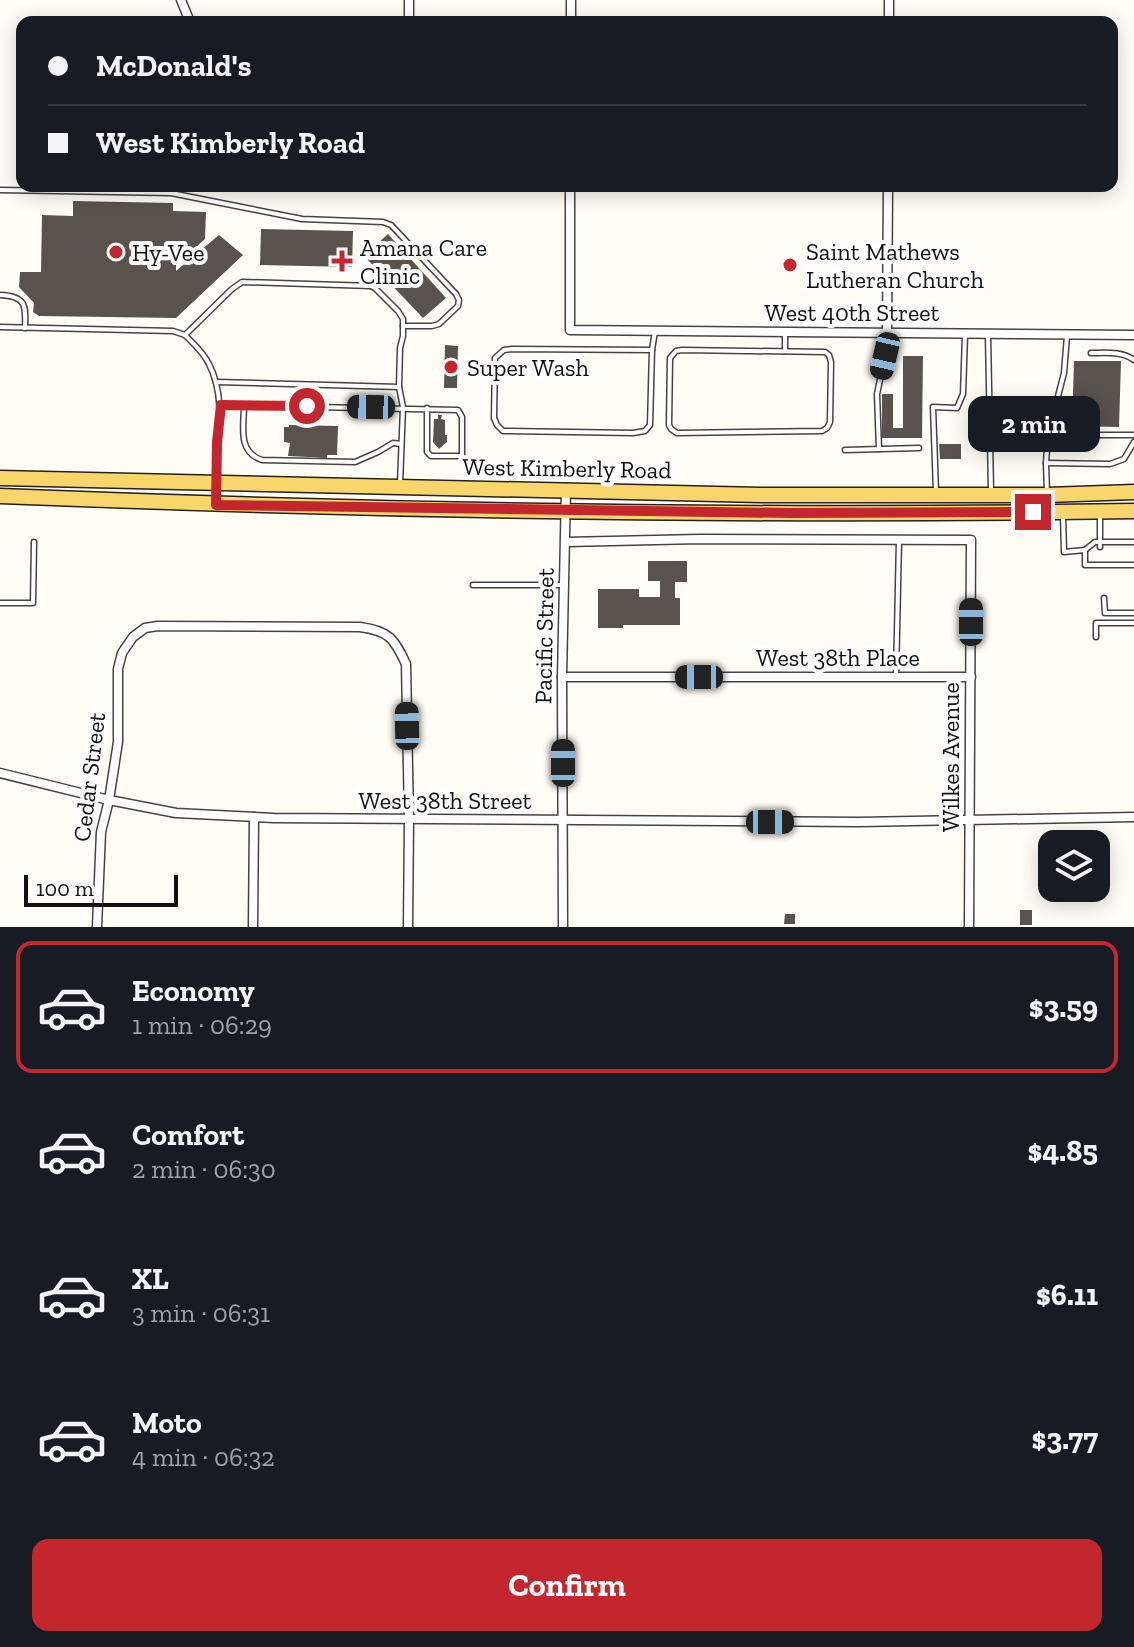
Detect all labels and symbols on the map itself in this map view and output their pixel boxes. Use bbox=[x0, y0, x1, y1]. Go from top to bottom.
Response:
place label: Amana Care Clinic bbox=[360, 233, 487, 290]
place label: Saint Mathews Lutheran Church bbox=[806, 237, 984, 294]
place label: Hy-Vee bbox=[132, 238, 204, 267]
marker: Hy-Vee bbox=[107, 243, 125, 261]
marker: Amana Care Clinic bbox=[331, 250, 353, 272]
marker: Saint Mathews Lutheran Church bbox=[781, 256, 799, 274]
street label: West 40th Street bbox=[764, 298, 940, 327]
car bbox=[868, 330, 902, 382]
place label: Super Wash bbox=[467, 353, 590, 382]
marker: Super Wash bbox=[442, 358, 460, 376]
route start bbox=[289, 388, 325, 424]
car bbox=[347, 395, 395, 419]
callout: 2 min bbox=[967, 396, 1099, 452]
street label: West Kimberly Road bbox=[462, 452, 672, 484]
route end bbox=[1015, 494, 1051, 530]
street label: Pacific Street bbox=[528, 567, 560, 704]
car bbox=[959, 598, 983, 646]
street label: West 38th Place bbox=[756, 643, 920, 672]
car bbox=[675, 665, 723, 689]
street label: Wilkes Avenue bbox=[936, 682, 965, 832]
car bbox=[395, 702, 419, 750]
street label: Cedar Street bbox=[67, 711, 111, 843]
car bbox=[551, 739, 575, 787]
street label: West 38th Street bbox=[359, 786, 532, 815]
car bbox=[746, 810, 794, 834]
scale bar bbox=[24, 871, 178, 907]

